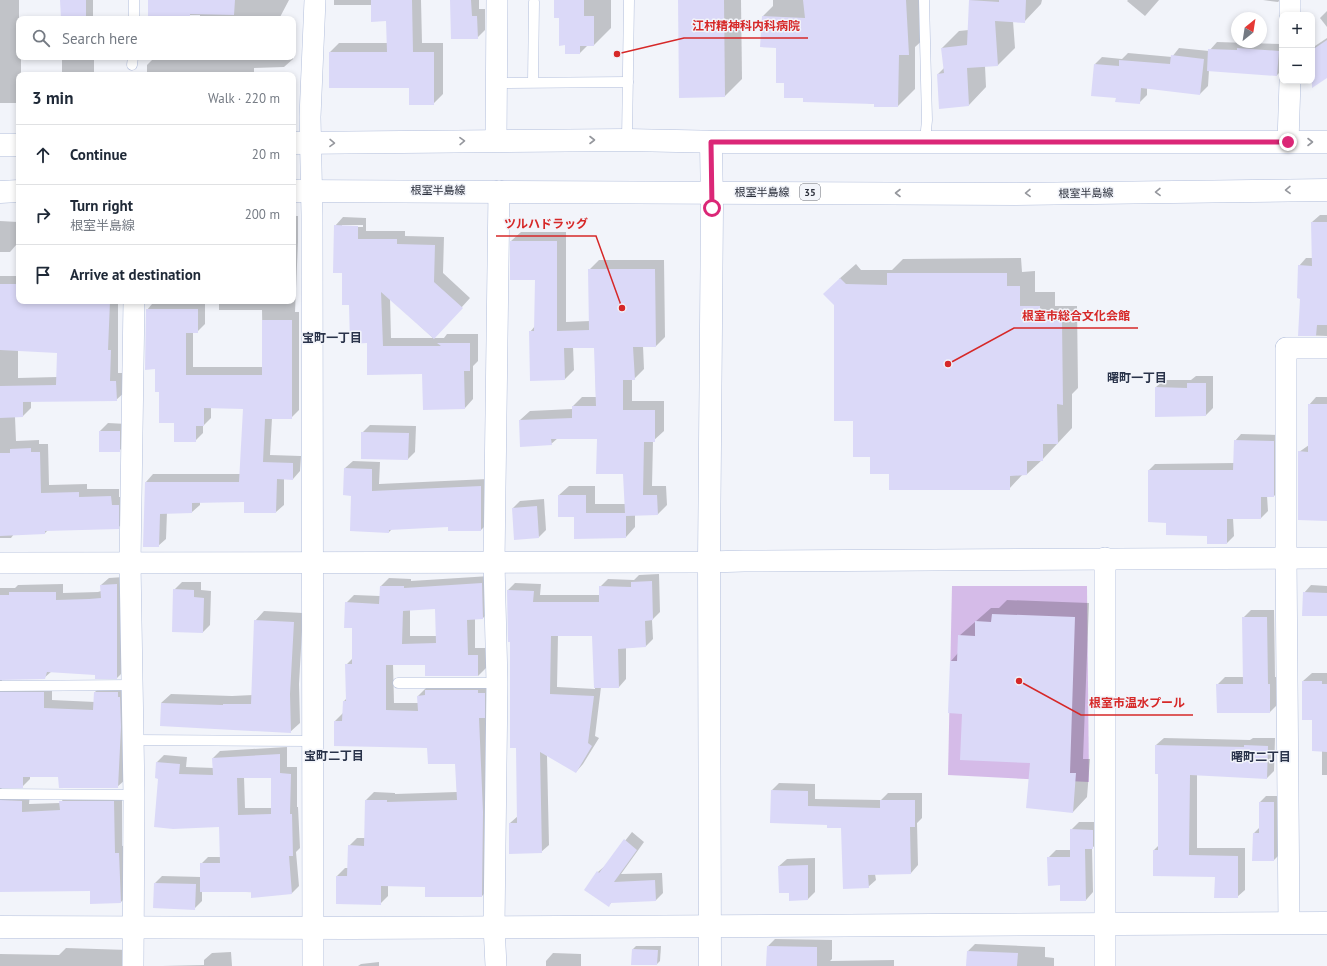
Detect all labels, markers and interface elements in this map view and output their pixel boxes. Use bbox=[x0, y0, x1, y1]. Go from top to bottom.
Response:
north arrow bbox=[1231, 12, 1267, 48]
map controls bbox=[1279, 12, 1315, 84]
button: + bbox=[1279, 12, 1315, 48]
callout: 江村精神科内科病院 bbox=[684, 14, 808, 38]
search box bbox=[16, 16, 296, 60]
text: 江村精神科内科病院 bbox=[692, 18, 800, 33]
icon: search bbox=[30, 27, 52, 49]
text: Search here bbox=[62, 29, 138, 48]
button: − bbox=[1279, 48, 1315, 84]
text: 3 min bbox=[32, 87, 73, 109]
text: Walk · 220 m bbox=[208, 90, 280, 107]
route end bbox=[1279, 133, 1297, 151]
one-way arrow bbox=[589, 136, 595, 144]
one-way arrow bbox=[459, 137, 465, 145]
one-way arrow bbox=[1307, 138, 1313, 146]
one-way arrow bbox=[329, 139, 335, 147]
icon: ahead bbox=[32, 144, 54, 166]
text: Continue bbox=[70, 145, 127, 164]
text: 20 m bbox=[252, 146, 280, 163]
street label: 根室半島線 bbox=[411, 183, 466, 197]
road number: 35 bbox=[800, 184, 820, 200]
street label: 根室半島線 bbox=[735, 185, 790, 199]
street label: 根室半島線 bbox=[1058, 186, 1114, 200]
one-way arrow bbox=[1285, 186, 1291, 194]
one-way arrow bbox=[1155, 188, 1161, 196]
one-way arrow bbox=[895, 189, 901, 197]
one-way arrow bbox=[1025, 189, 1031, 198]
text: Turn right bbox=[70, 196, 133, 215]
route start bbox=[703, 199, 721, 217]
icon: right bbox=[32, 204, 54, 226]
text: 200 m bbox=[245, 206, 280, 223]
callout: ツルハドラッグ bbox=[496, 212, 596, 236]
text: ツルハドラッグ bbox=[504, 216, 588, 231]
text: 根室半島線 bbox=[70, 217, 135, 234]
icon: arrive bbox=[32, 264, 54, 286]
text: Arrive at destination bbox=[70, 265, 201, 284]
callout: 根室市総合文化会館 bbox=[1014, 304, 1138, 328]
text: 根室市総合文化会館 bbox=[1022, 308, 1130, 323]
district label: 宝町一丁目 bbox=[302, 330, 362, 345]
district label: 曙町一丁目 bbox=[1107, 370, 1167, 385]
callout: 根室市温水プール bbox=[1081, 691, 1193, 715]
text: 根室市温水プール bbox=[1089, 695, 1185, 710]
district label: 宝町二丁目 bbox=[304, 748, 364, 763]
district label: 曙町二丁目 bbox=[1231, 749, 1291, 764]

